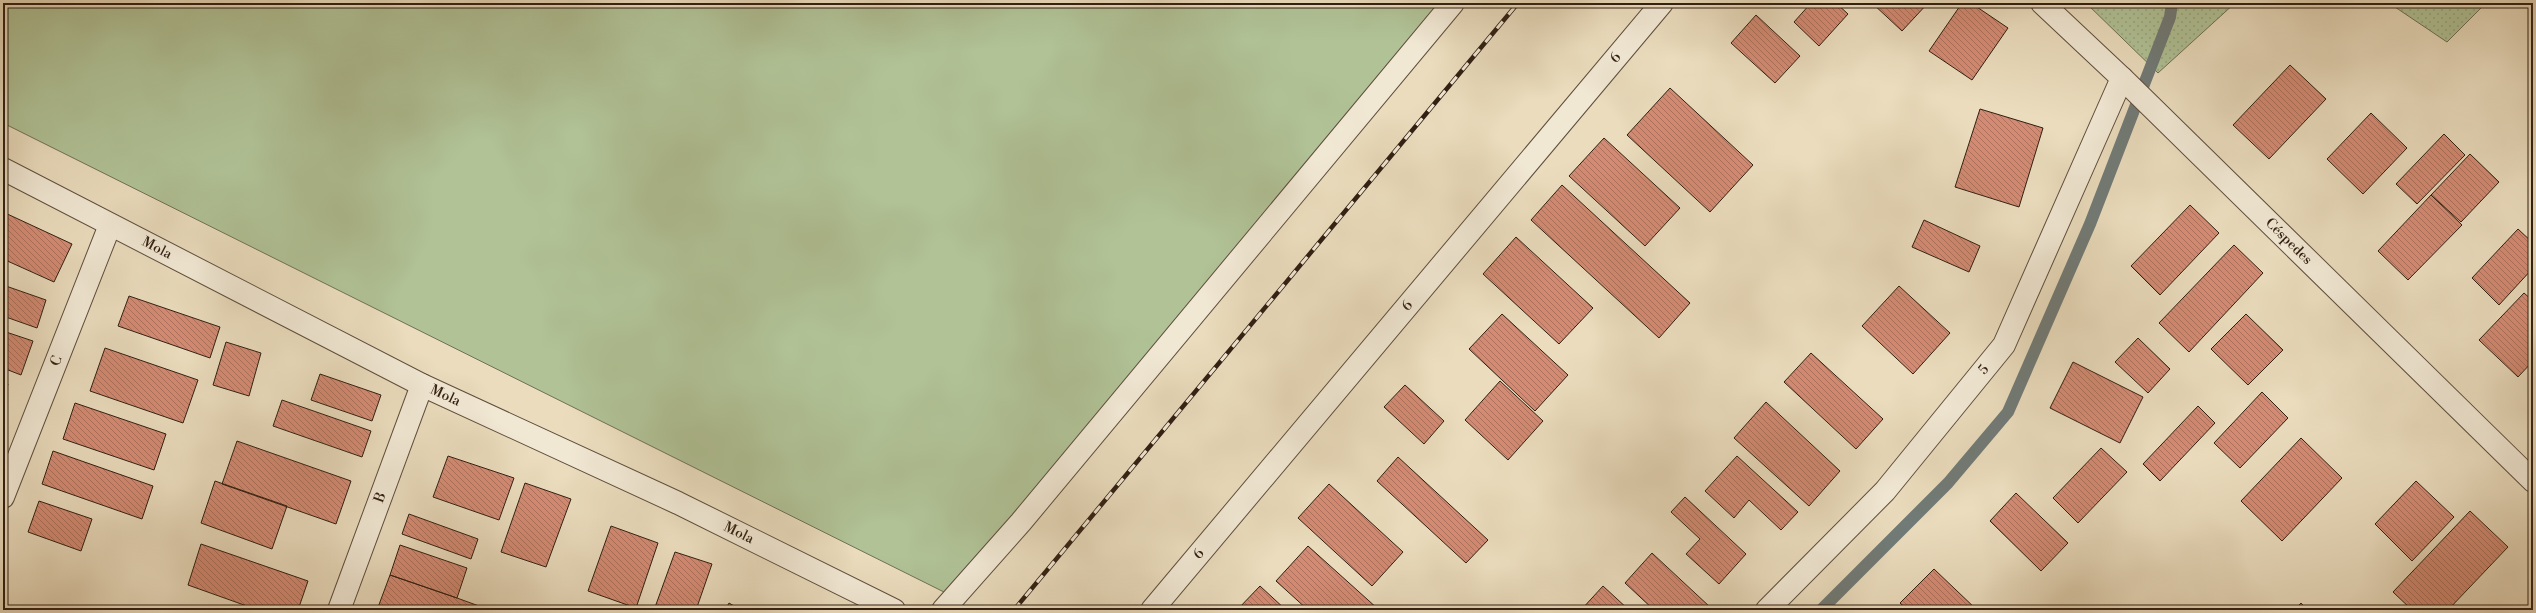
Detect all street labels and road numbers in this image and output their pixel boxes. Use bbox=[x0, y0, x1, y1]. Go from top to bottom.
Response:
street label: 6 bbox=[1606, 49, 1626, 67]
street label: Céspedes bbox=[2261, 214, 2316, 269]
street label: Mola bbox=[139, 233, 176, 264]
street label: 6 bbox=[1398, 297, 1417, 315]
street label: C bbox=[46, 353, 67, 369]
street label: 5 bbox=[1974, 361, 1993, 378]
street label: Mola bbox=[427, 381, 464, 411]
street label: B bbox=[370, 490, 391, 506]
street label: Mola bbox=[721, 518, 758, 549]
street label: 6 bbox=[1189, 545, 1209, 563]

